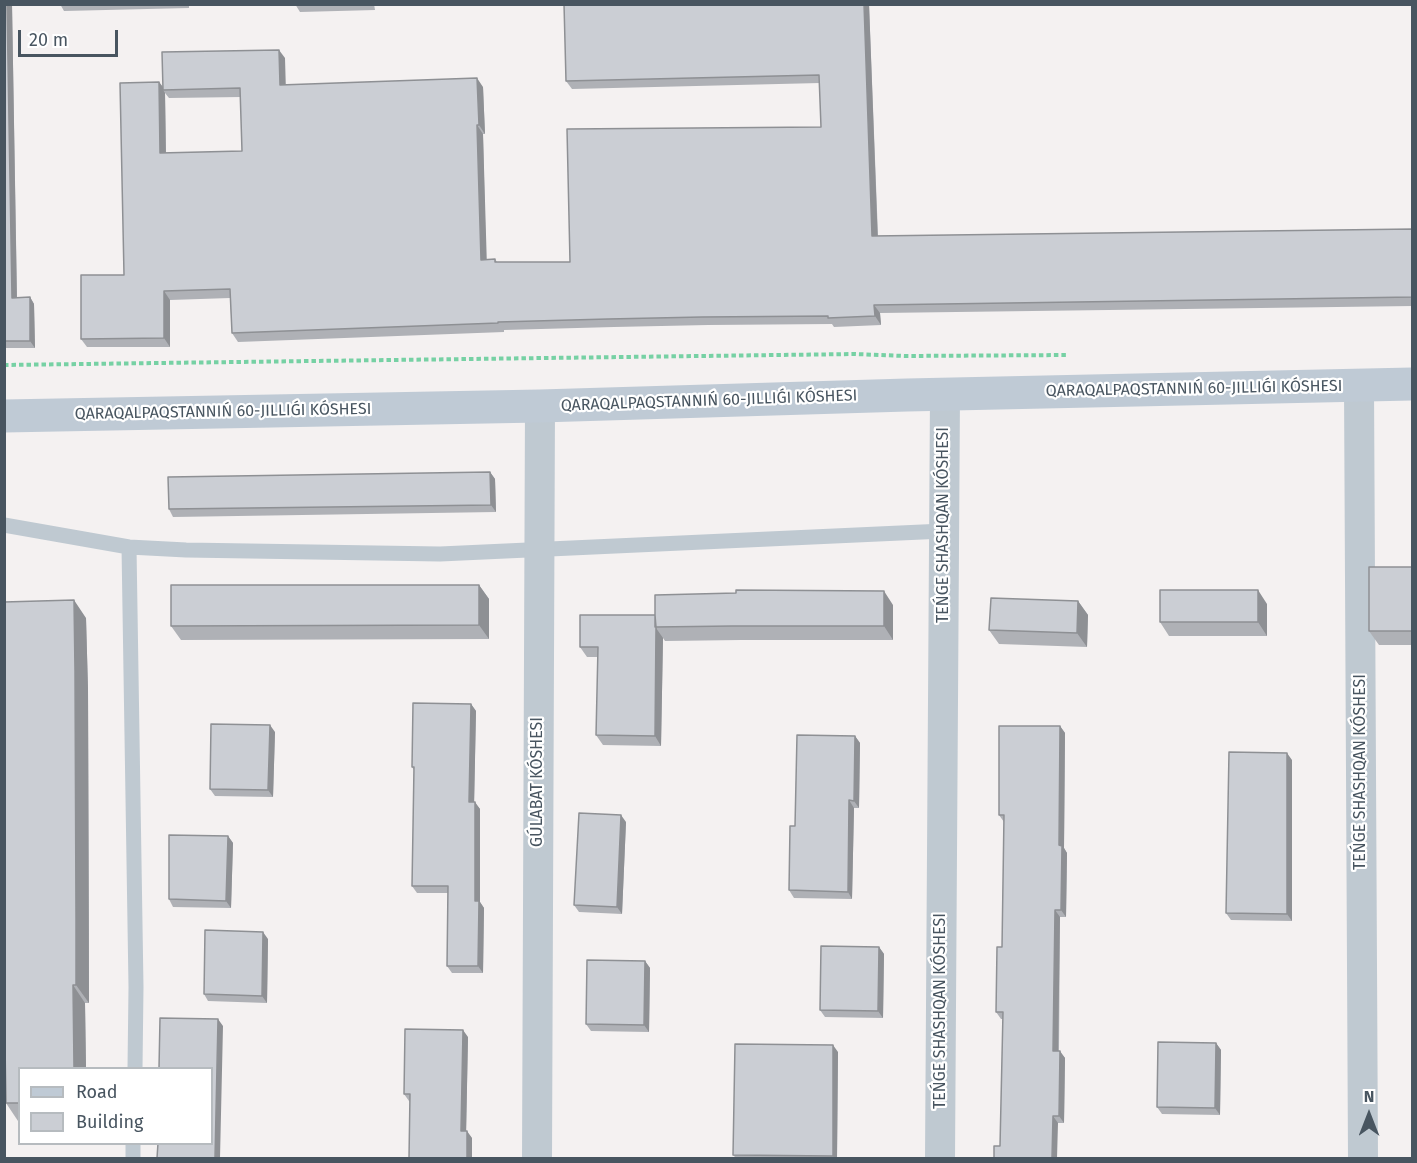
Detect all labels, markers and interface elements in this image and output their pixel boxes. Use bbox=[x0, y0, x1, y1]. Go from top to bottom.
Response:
scale bar bbox=[21, 18, 122, 56]
text: 20 m bbox=[29, 29, 68, 51]
street label: QARAQALPAQSTANNIŃ 60-JILLIǴI KÓSHESI bbox=[1045, 377, 1343, 401]
street label: QARAQALPAQSTANNIŃ 60-JILLIǴI KÓSHESI bbox=[560, 386, 858, 416]
street label: QARAQALPAQSTANNIŃ 60-JILLIǴI KÓSHESI bbox=[74, 400, 372, 424]
street label: TEŃGE SHASHQAN KÓSHESI bbox=[934, 427, 954, 623]
street label: TEŃGE SHASHQAN KÓSHESI bbox=[1351, 674, 1371, 870]
street label: GÚLABAT KÓSHESI bbox=[528, 717, 548, 847]
street label: TEŃGE SHASHQAN KÓSHESI bbox=[931, 913, 951, 1109]
legend bbox=[18, 1067, 213, 1145]
text: Road bbox=[76, 1081, 118, 1103]
north arrow bbox=[1339, 1085, 1399, 1145]
text: N bbox=[1364, 1087, 1374, 1106]
text: Building bbox=[76, 1111, 143, 1133]

